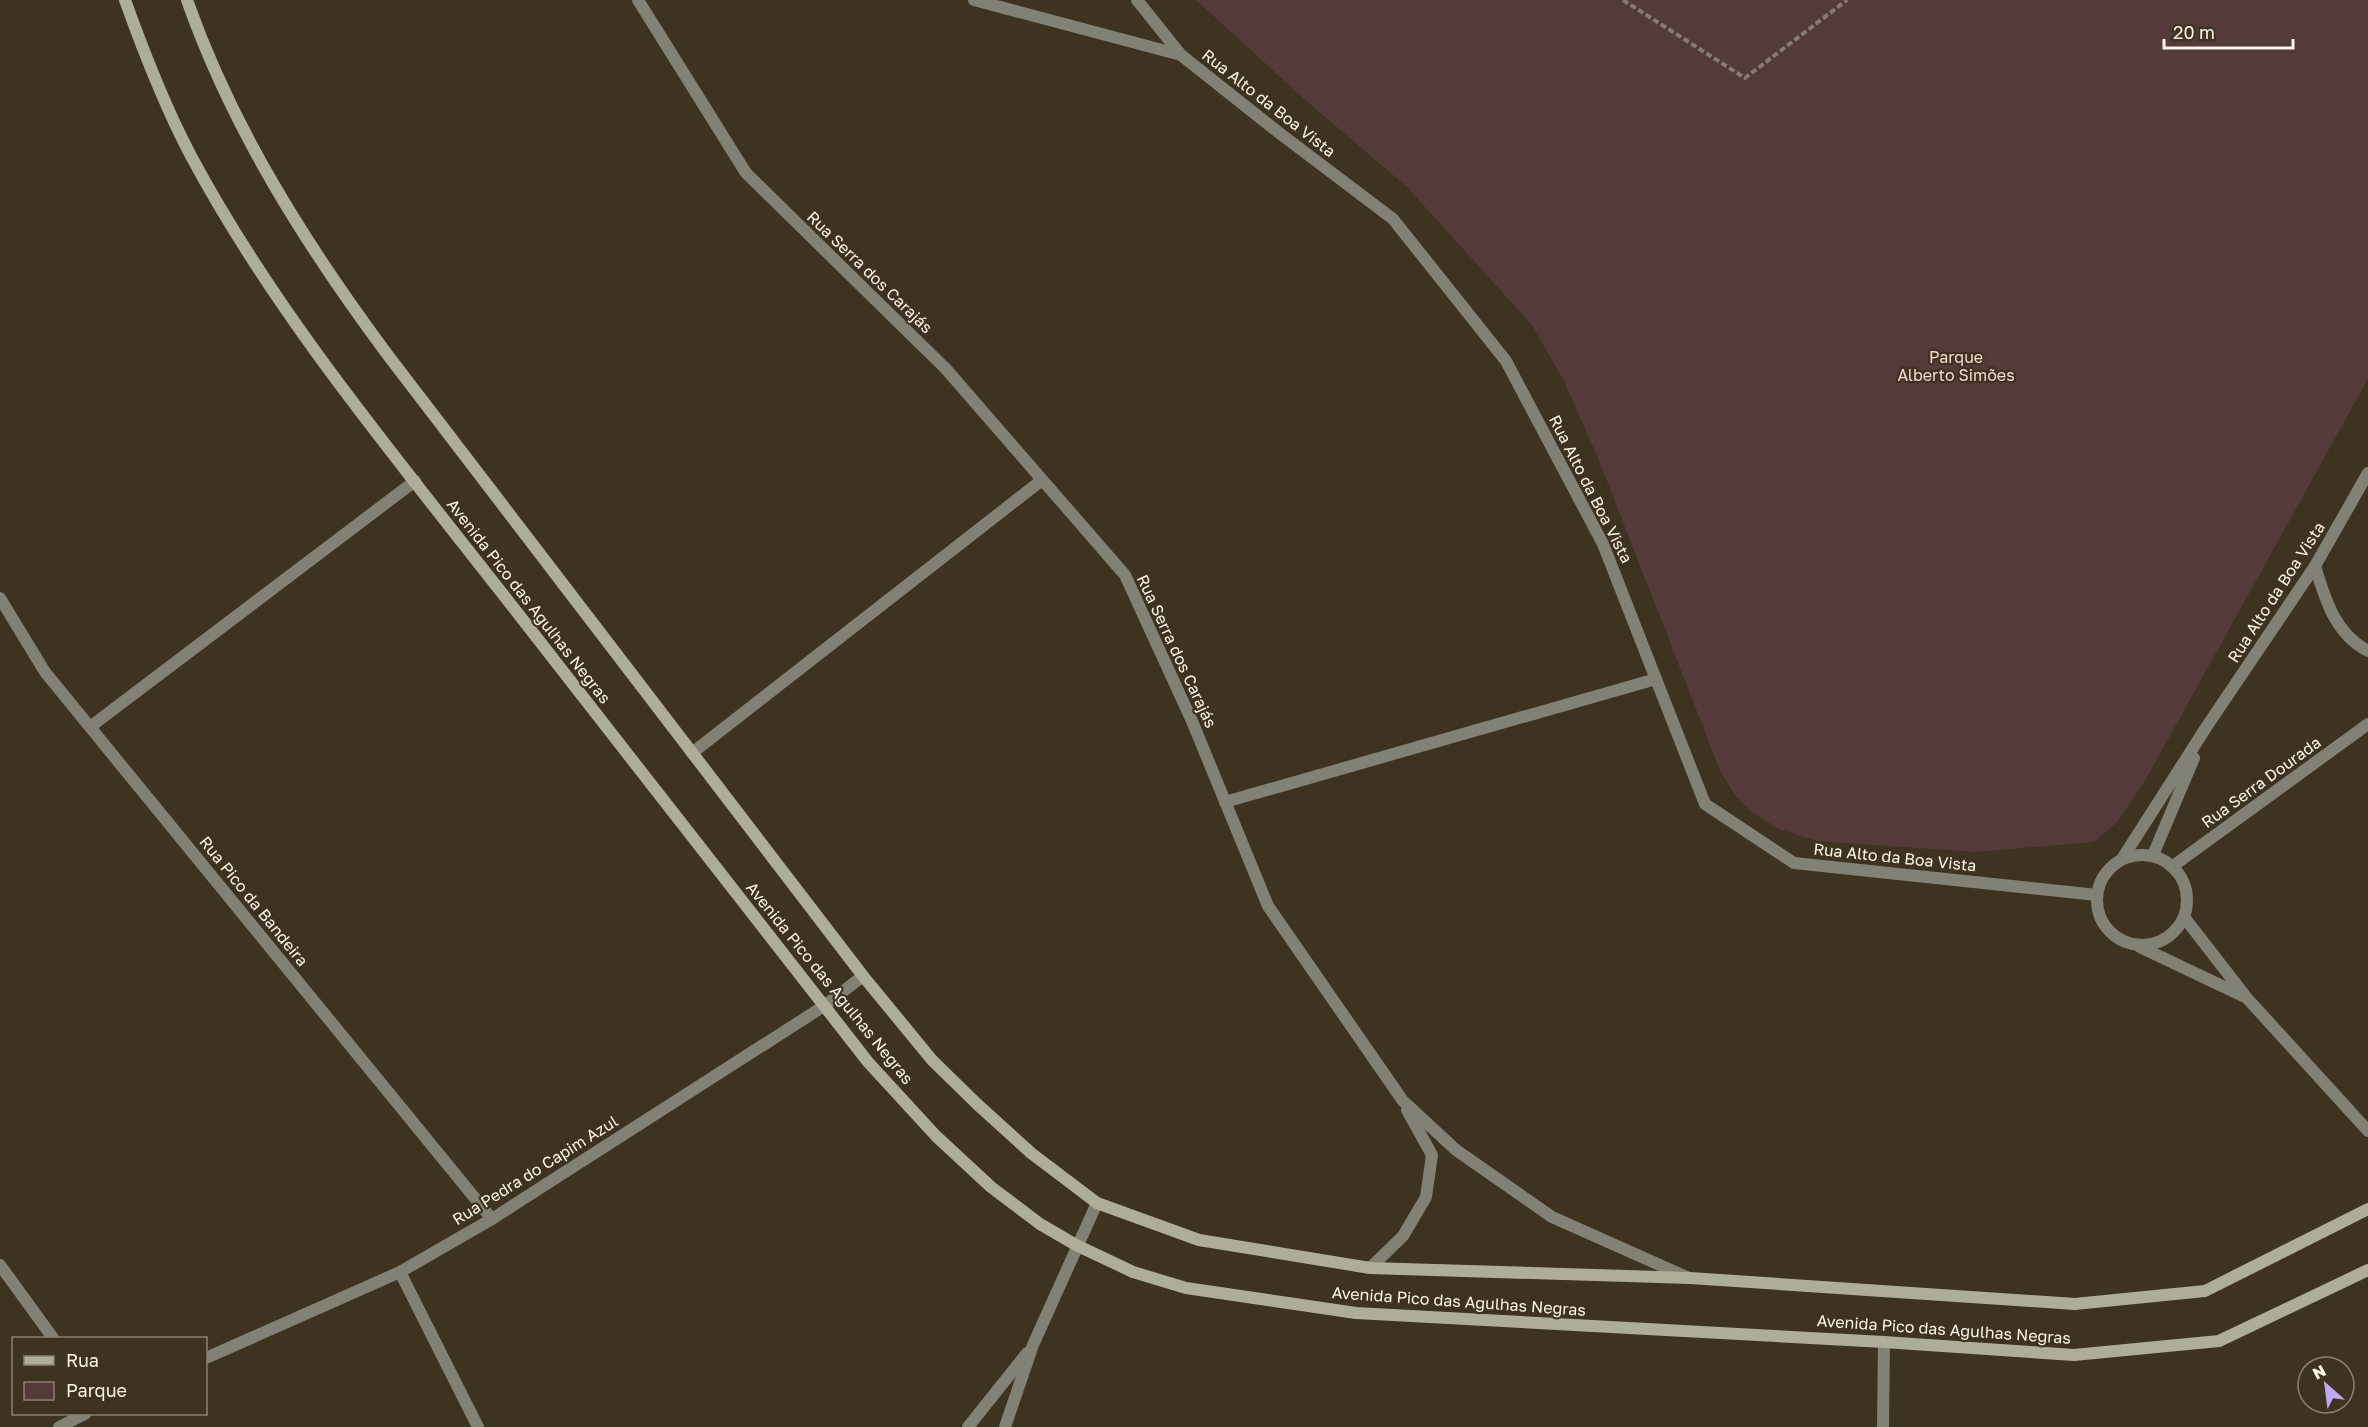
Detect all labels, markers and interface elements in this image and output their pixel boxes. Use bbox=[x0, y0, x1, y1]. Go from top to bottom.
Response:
scale bar bbox=[2164, 12, 2293, 50]
text: 20 m bbox=[2173, 21, 2215, 43]
street label: Rua Alto da Boa Vista bbox=[1198, 45, 1340, 161]
street label: Rua Serra dos Carajás bbox=[803, 207, 937, 337]
park label: Parque Alberto Simões bbox=[1897, 347, 2015, 385]
street label: Rua Alto da Boa Vista bbox=[1545, 412, 1637, 566]
street label: Avenida Pico das Agulhas Negras bbox=[443, 495, 615, 707]
street label: Rua Alto da Boa Vista bbox=[2223, 518, 2329, 666]
street label: Rua Serra dos Carajás bbox=[1133, 571, 1221, 731]
street label: Rua Serra Dourada bbox=[2197, 732, 2325, 832]
street label: Rua Pico da Bandeira bbox=[195, 832, 313, 970]
street label: Rua Alto da Boa Vista bbox=[1813, 839, 1977, 875]
street label: Avenida Pico das Agulhas Negras bbox=[742, 878, 918, 1088]
street label: Rua Pedra do Capim Azul bbox=[449, 1111, 621, 1229]
street label: Avenida Pico das Agulhas Negras bbox=[1331, 1282, 1587, 1320]
street label: Avenida Pico das Agulhas Negras bbox=[1816, 1310, 2072, 1348]
legend bbox=[12, 1337, 207, 1415]
text: Rua bbox=[66, 1349, 99, 1371]
north arrow bbox=[2296, 1355, 2356, 1415]
text: N bbox=[2309, 1360, 2329, 1383]
text: Parque bbox=[66, 1379, 127, 1401]

